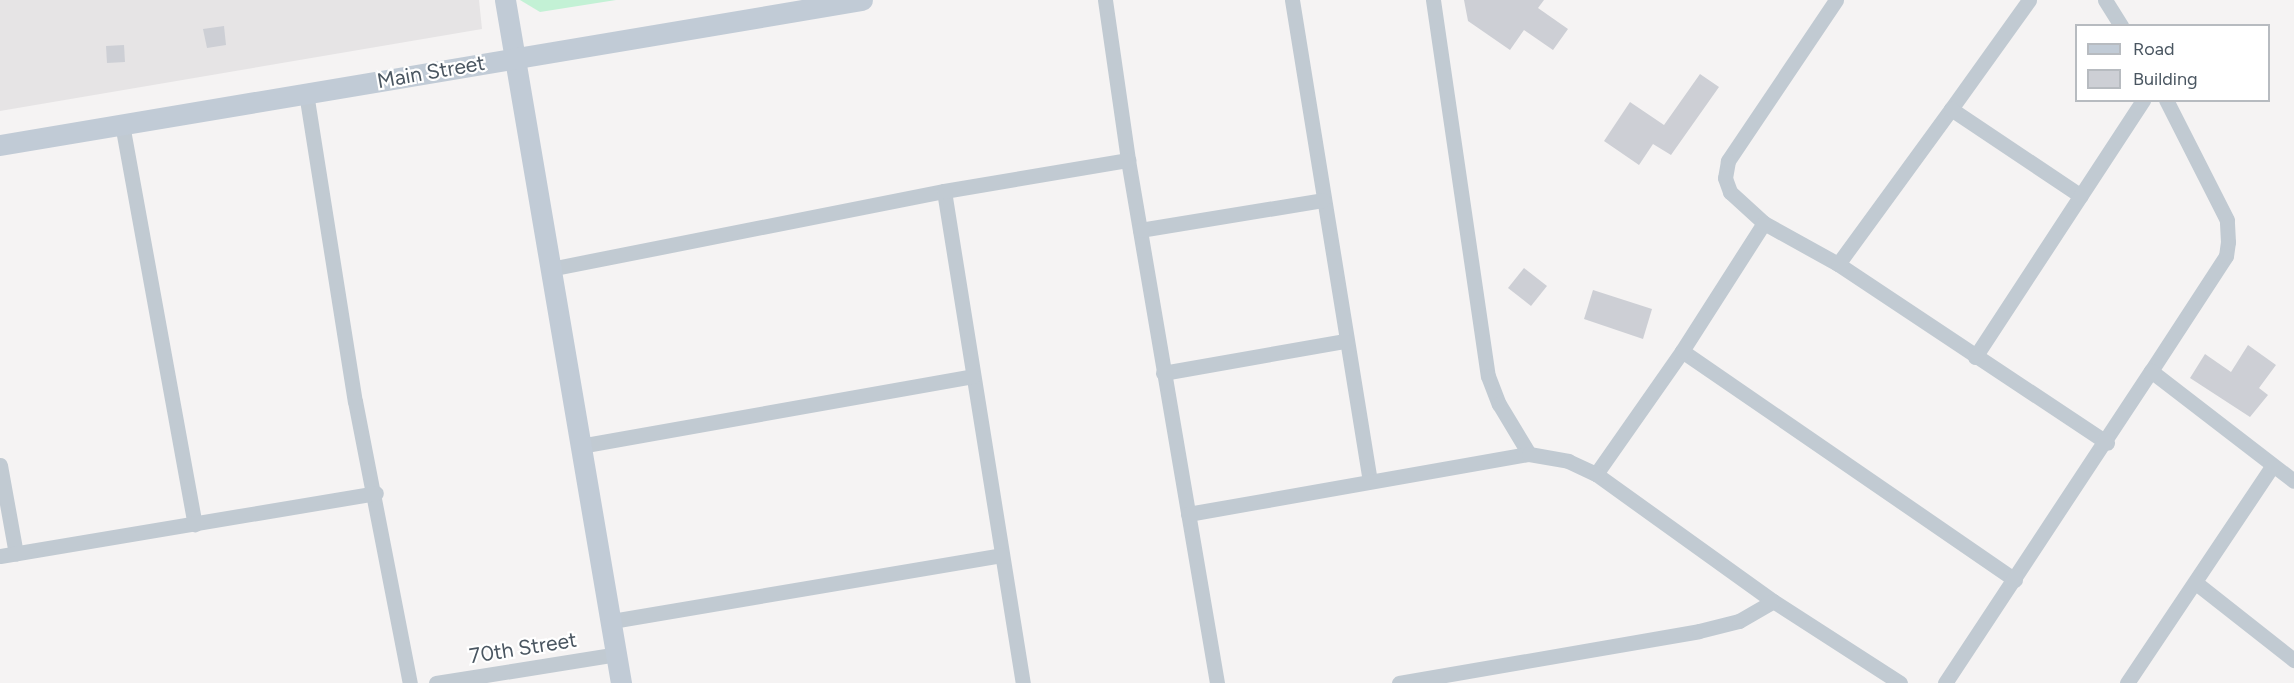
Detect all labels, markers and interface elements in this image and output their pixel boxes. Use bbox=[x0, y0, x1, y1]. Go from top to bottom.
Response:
legend bbox=[2075, 24, 2270, 102]
text: Road bbox=[2133, 38, 2174, 60]
street label: Main Street bbox=[375, 50, 487, 94]
text: Building bbox=[2133, 68, 2198, 90]
street label: 70th Street bbox=[468, 627, 578, 669]

